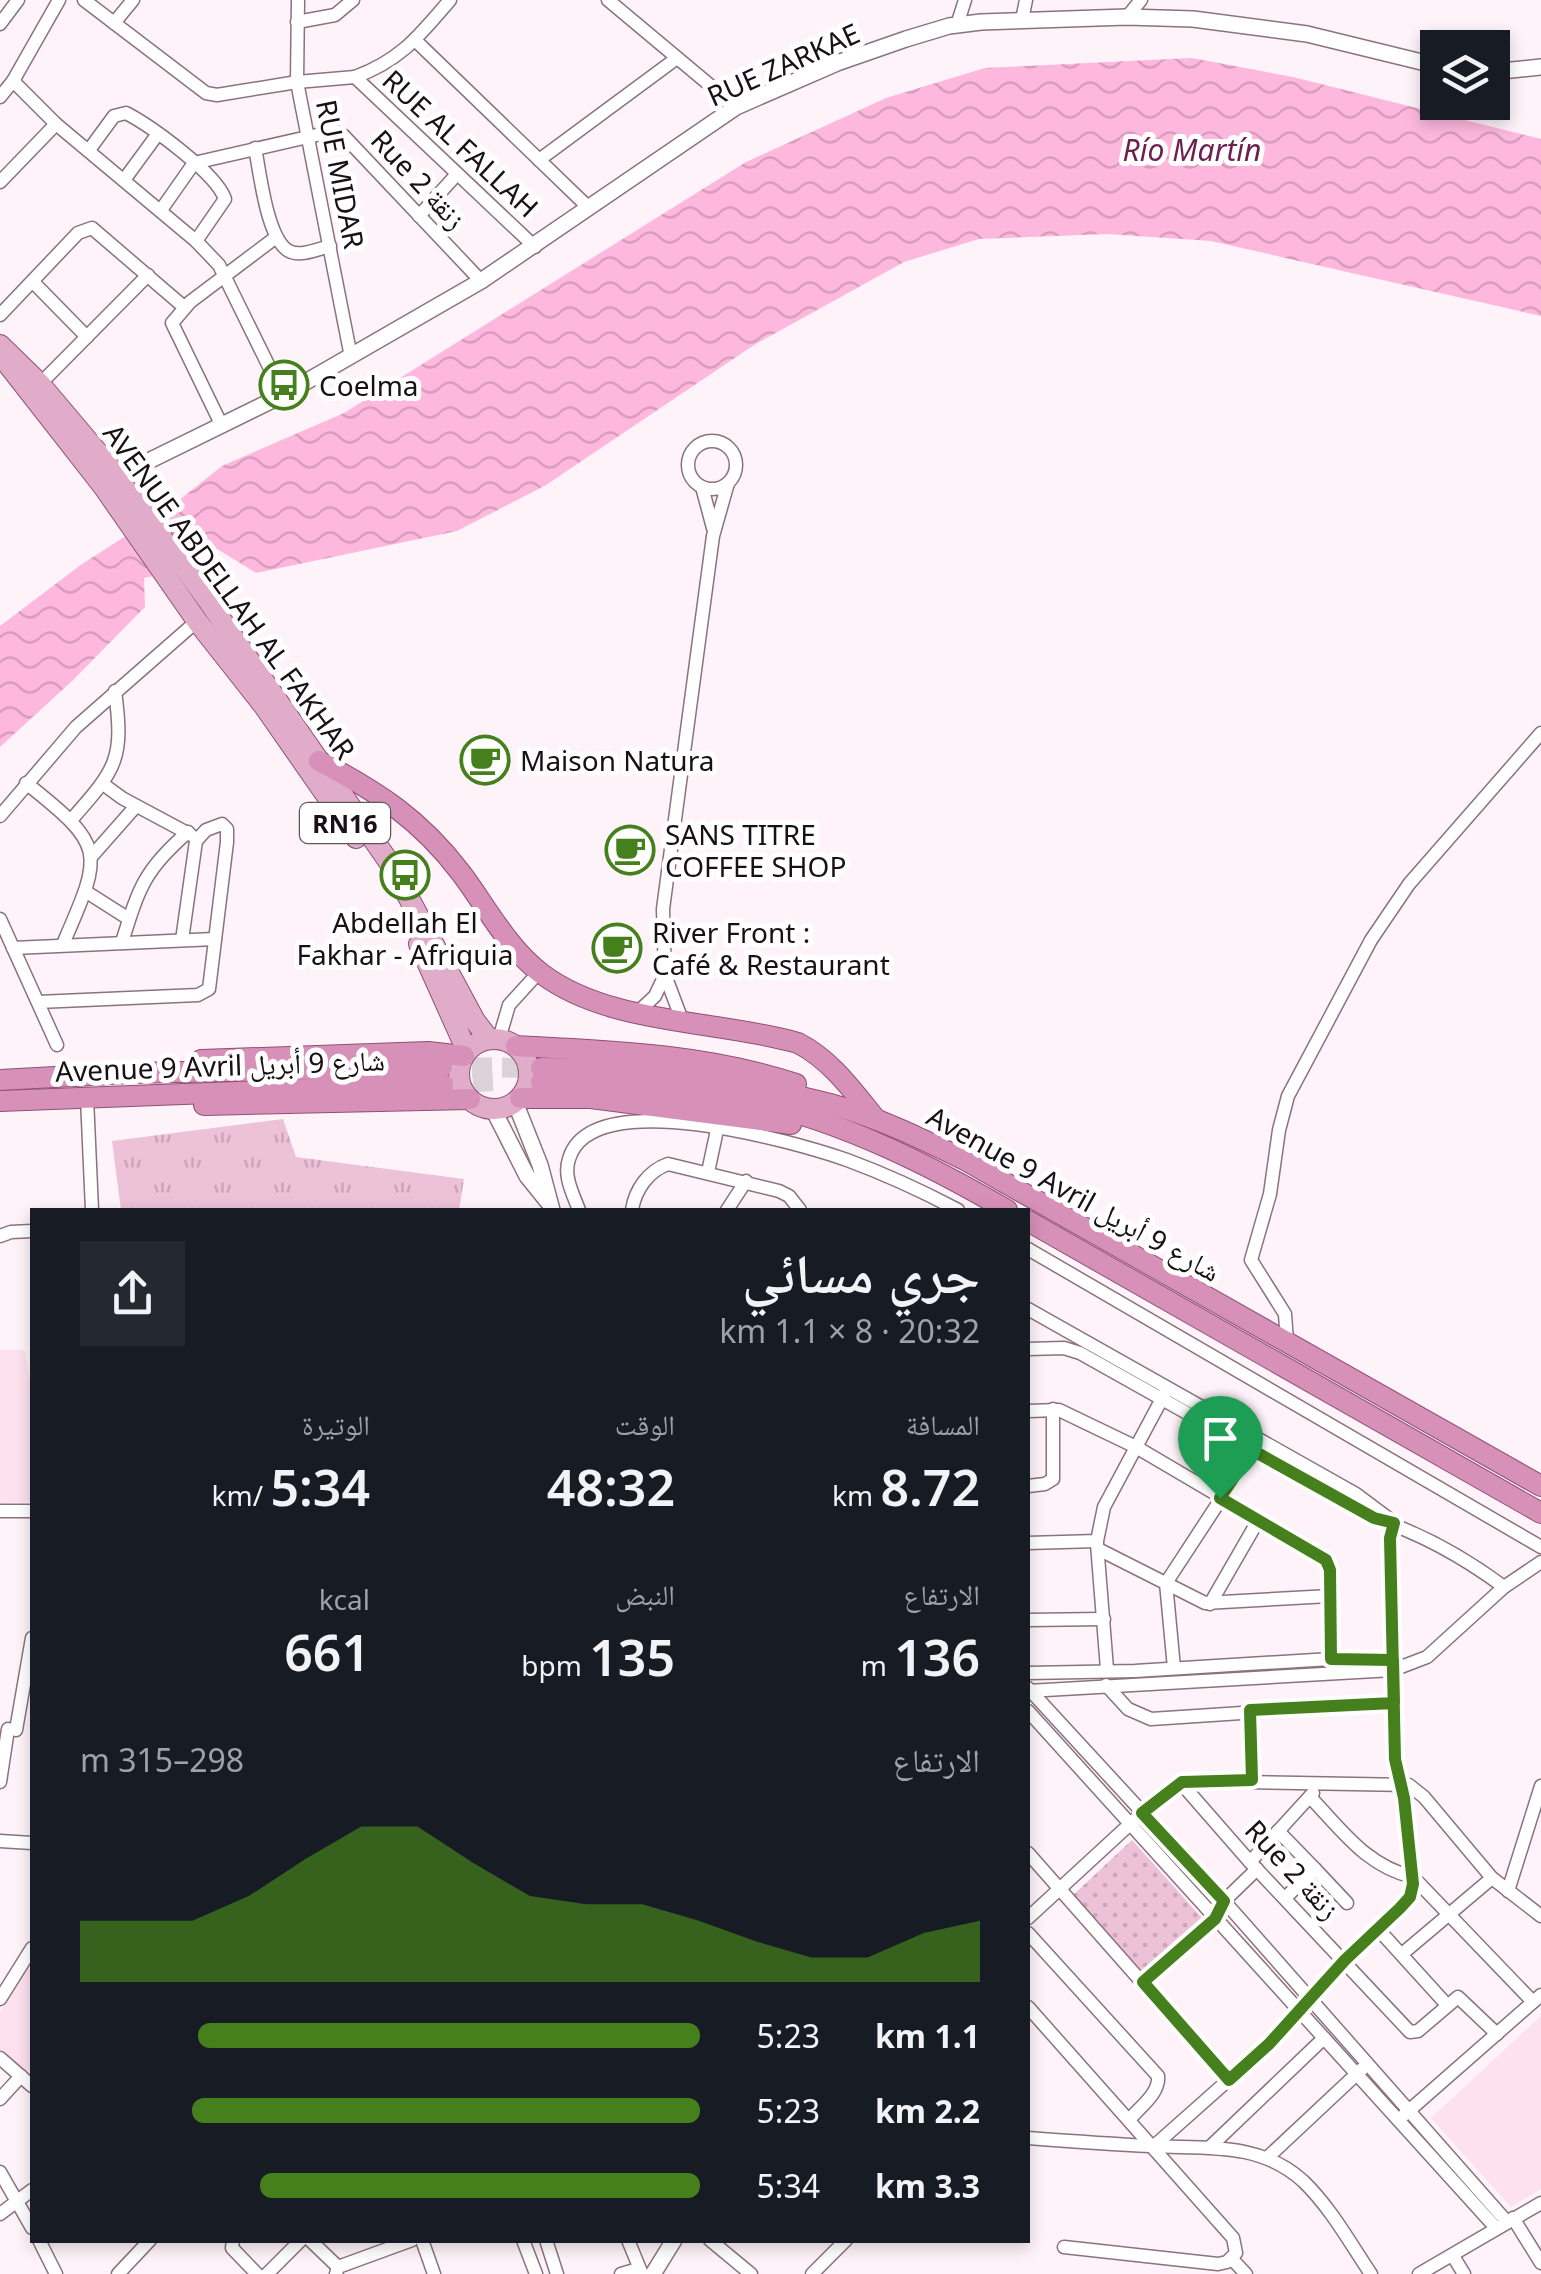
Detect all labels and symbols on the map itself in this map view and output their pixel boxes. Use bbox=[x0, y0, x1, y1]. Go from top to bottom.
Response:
street label: RUE ZARKAE bbox=[701, 14, 865, 114]
street label: RUE AL FALLAH bbox=[375, 61, 547, 225]
street label: RUE MIDAR bbox=[308, 96, 374, 252]
street label: Rue 2 زنقة bbox=[363, 121, 475, 237]
water label: Río Martín bbox=[1123, 129, 1261, 170]
bus stop icon: Coelma bbox=[258, 359, 310, 411]
place label: Coelma bbox=[319, 366, 419, 404]
street label: AVENUE ABDELLAH AL FAKHAR bbox=[95, 416, 365, 766]
cafe icon: Maison Natura bbox=[459, 734, 511, 786]
place label: Maison Natura bbox=[520, 741, 714, 779]
road number: RN16 bbox=[300, 803, 390, 843]
place label: SANS TITRE COFFEE SHOP bbox=[665, 815, 846, 885]
cafe icon: SANS TITRE COFFEE SHOP bbox=[604, 824, 656, 876]
bus stop icon: Abdellah El Fakhar - Afriquia bbox=[379, 849, 431, 901]
place label: Abdellah El Fakhar - Afriquia bbox=[296, 903, 514, 973]
place label: River Front : Café & Restaurant bbox=[652, 913, 890, 983]
cafe icon: River Front : Café & Restaurant bbox=[591, 922, 643, 974]
street label: Avenue 9 Avril شارع 9 أبريل bbox=[54, 1040, 386, 1090]
street label: Avenue 9 Avril شارع 9 أبريل bbox=[920, 1096, 1228, 1290]
pin bbox=[1178, 1396, 1263, 1499]
street label: Rue 2 زنقة bbox=[1237, 1811, 1349, 1927]

